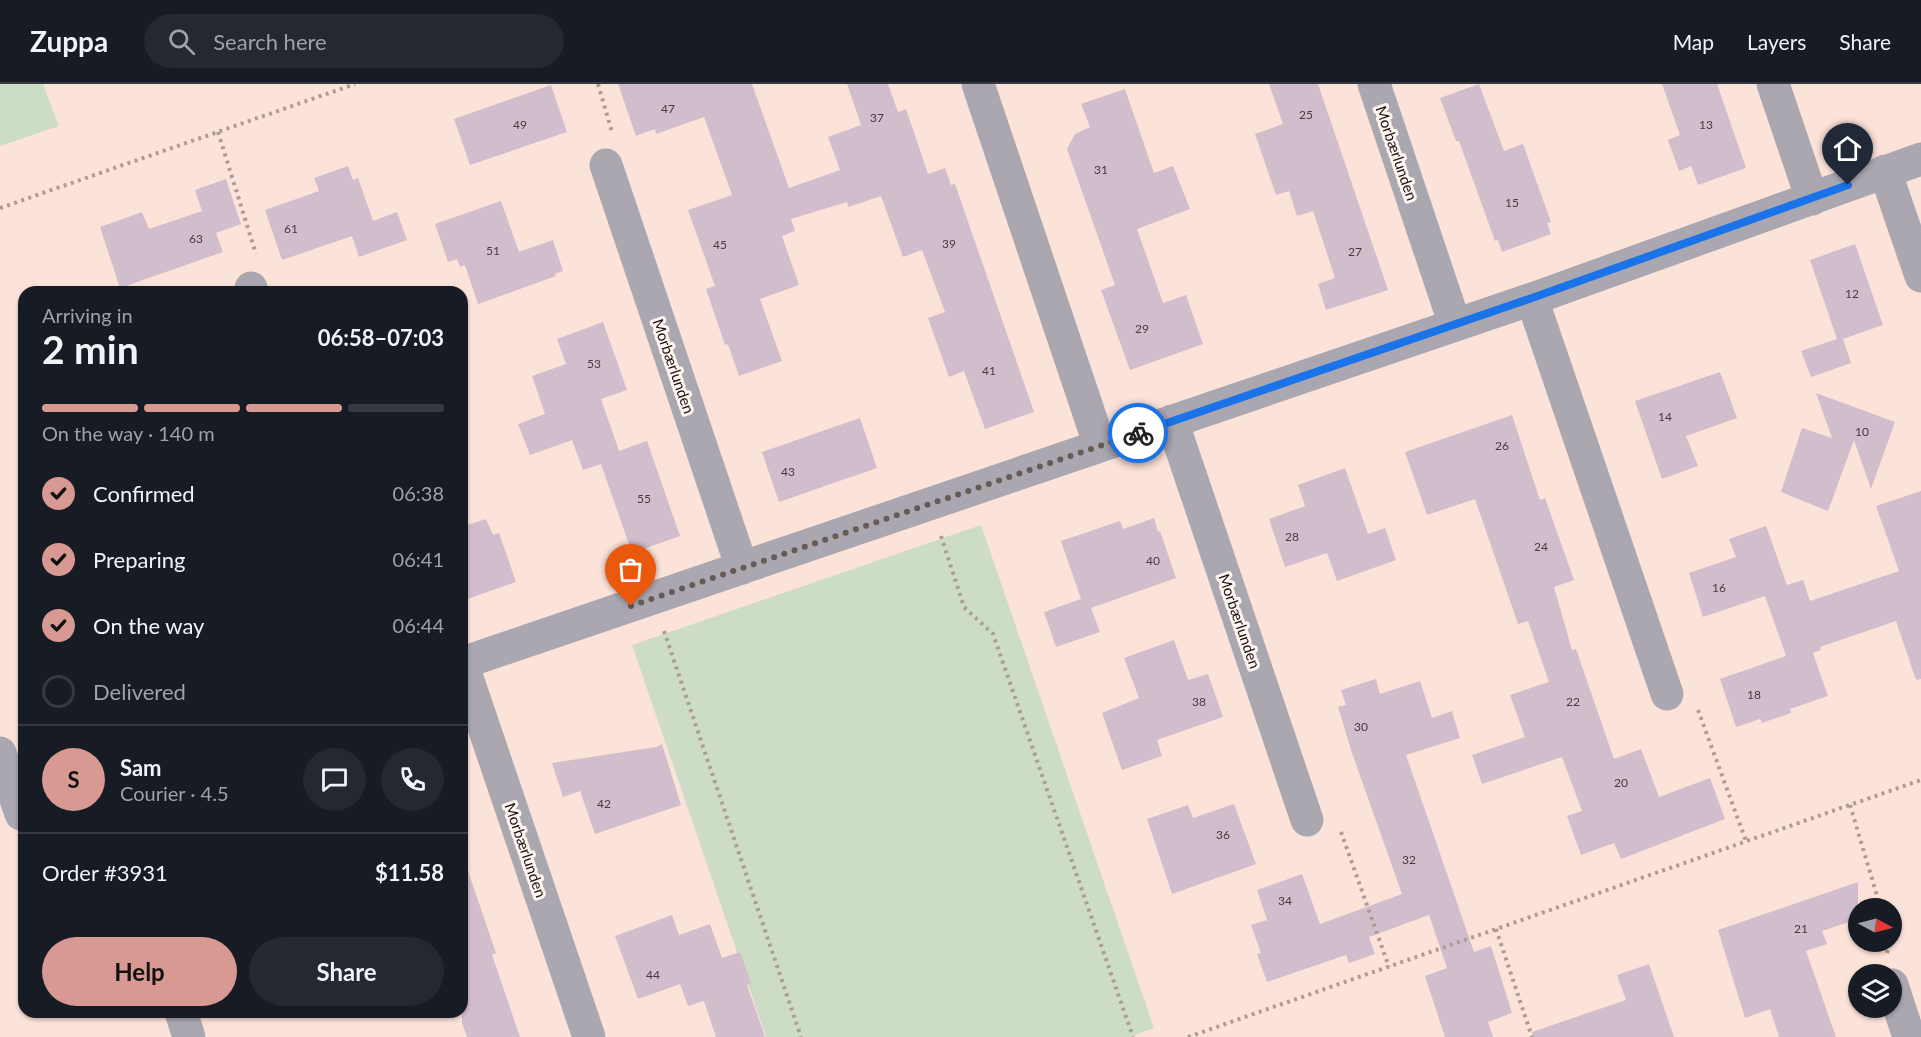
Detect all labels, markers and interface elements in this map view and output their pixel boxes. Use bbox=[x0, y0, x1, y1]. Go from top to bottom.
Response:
search box bbox=[144, 14, 564, 68]
text: Zuppa bbox=[30, 24, 108, 58]
icon: search bbox=[165, 25, 198, 58]
text: Search here bbox=[213, 28, 327, 55]
text: Map bbox=[1673, 29, 1714, 54]
text: Layers bbox=[1747, 29, 1806, 54]
text: Share bbox=[1839, 29, 1891, 54]
house number: 47 bbox=[661, 101, 675, 116]
street label: Morbærlunden bbox=[1372, 103, 1422, 203]
house number: 25 bbox=[1299, 107, 1313, 122]
house number: 37 bbox=[870, 110, 884, 125]
house number: 49 bbox=[513, 117, 527, 132]
house number: 13 bbox=[1699, 117, 1713, 132]
pin bbox=[1822, 123, 1873, 185]
icon: home bbox=[1831, 132, 1864, 165]
house number: 31 bbox=[1094, 162, 1108, 177]
house number: 15 bbox=[1505, 195, 1519, 210]
house number: 61 bbox=[284, 221, 298, 236]
house number: 63 bbox=[189, 231, 203, 246]
house number: 39 bbox=[942, 236, 956, 251]
house number: 45 bbox=[713, 237, 727, 252]
house number: 51 bbox=[486, 243, 500, 258]
house number: 27 bbox=[1348, 244, 1362, 259]
house number: 12 bbox=[1845, 286, 1859, 301]
text: Arriving in bbox=[42, 303, 133, 327]
street label: Morbærlunden bbox=[649, 316, 699, 416]
house number: 29 bbox=[1135, 321, 1149, 336]
text: 06:58–07:03 bbox=[318, 324, 444, 351]
text: 2 min bbox=[42, 326, 139, 372]
house number: 53 bbox=[587, 356, 601, 371]
house number: 41 bbox=[982, 363, 996, 378]
courier bbox=[1108, 403, 1168, 463]
house number: 14 bbox=[1658, 409, 1672, 424]
icon: bike bbox=[1122, 417, 1155, 450]
text: On the way · 140 m bbox=[42, 421, 215, 445]
house number: 10 bbox=[1855, 424, 1869, 439]
house number: 26 bbox=[1495, 438, 1509, 453]
house number: 43 bbox=[781, 464, 795, 479]
icon: check bbox=[42, 477, 75, 510]
text: Confirmed bbox=[93, 480, 195, 507]
text: 06:38 bbox=[393, 481, 444, 505]
house number: 55 bbox=[637, 491, 651, 506]
house number: 28 bbox=[1285, 529, 1299, 544]
house number: 24 bbox=[1534, 539, 1548, 554]
icon: check bbox=[42, 543, 75, 576]
pin bbox=[605, 544, 656, 606]
text: Preparing bbox=[93, 546, 185, 573]
text: 06:41 bbox=[393, 547, 444, 571]
icon: bag bbox=[614, 553, 647, 586]
house number: 40 bbox=[1146, 553, 1160, 568]
street label: Morbærlunden bbox=[1215, 571, 1265, 671]
house number: 16 bbox=[1712, 580, 1726, 595]
icon: check bbox=[42, 609, 75, 642]
text: On the way bbox=[93, 612, 204, 639]
text: 06:44 bbox=[393, 613, 444, 637]
text: Delivered bbox=[93, 678, 186, 705]
house number: 18 bbox=[1747, 687, 1761, 702]
house number: 38 bbox=[1192, 694, 1206, 709]
house number: 22 bbox=[1566, 694, 1580, 709]
house number: 30 bbox=[1354, 719, 1368, 734]
button: chat bbox=[303, 748, 366, 811]
button: phone bbox=[381, 748, 444, 811]
text: Sam bbox=[120, 754, 162, 781]
text: S bbox=[67, 766, 80, 793]
house number: 20 bbox=[1614, 775, 1628, 790]
text: Courier · 4.5 bbox=[120, 781, 229, 805]
house number: 42 bbox=[597, 796, 611, 811]
street label: Morbærlunden bbox=[501, 800, 551, 900]
house number: 36 bbox=[1216, 827, 1230, 842]
house number: 32 bbox=[1402, 852, 1416, 867]
text: Order #3931 bbox=[42, 859, 168, 886]
text: $11.58 bbox=[375, 859, 444, 886]
house number: 34 bbox=[1278, 893, 1292, 908]
north arrow bbox=[1848, 898, 1902, 952]
map controls bbox=[1848, 898, 1902, 1018]
house number: 21 bbox=[1794, 921, 1808, 936]
button: Help bbox=[42, 937, 237, 1006]
button: Share bbox=[249, 937, 444, 1006]
button: layers bbox=[1848, 964, 1902, 1018]
house number: 44 bbox=[646, 967, 660, 982]

